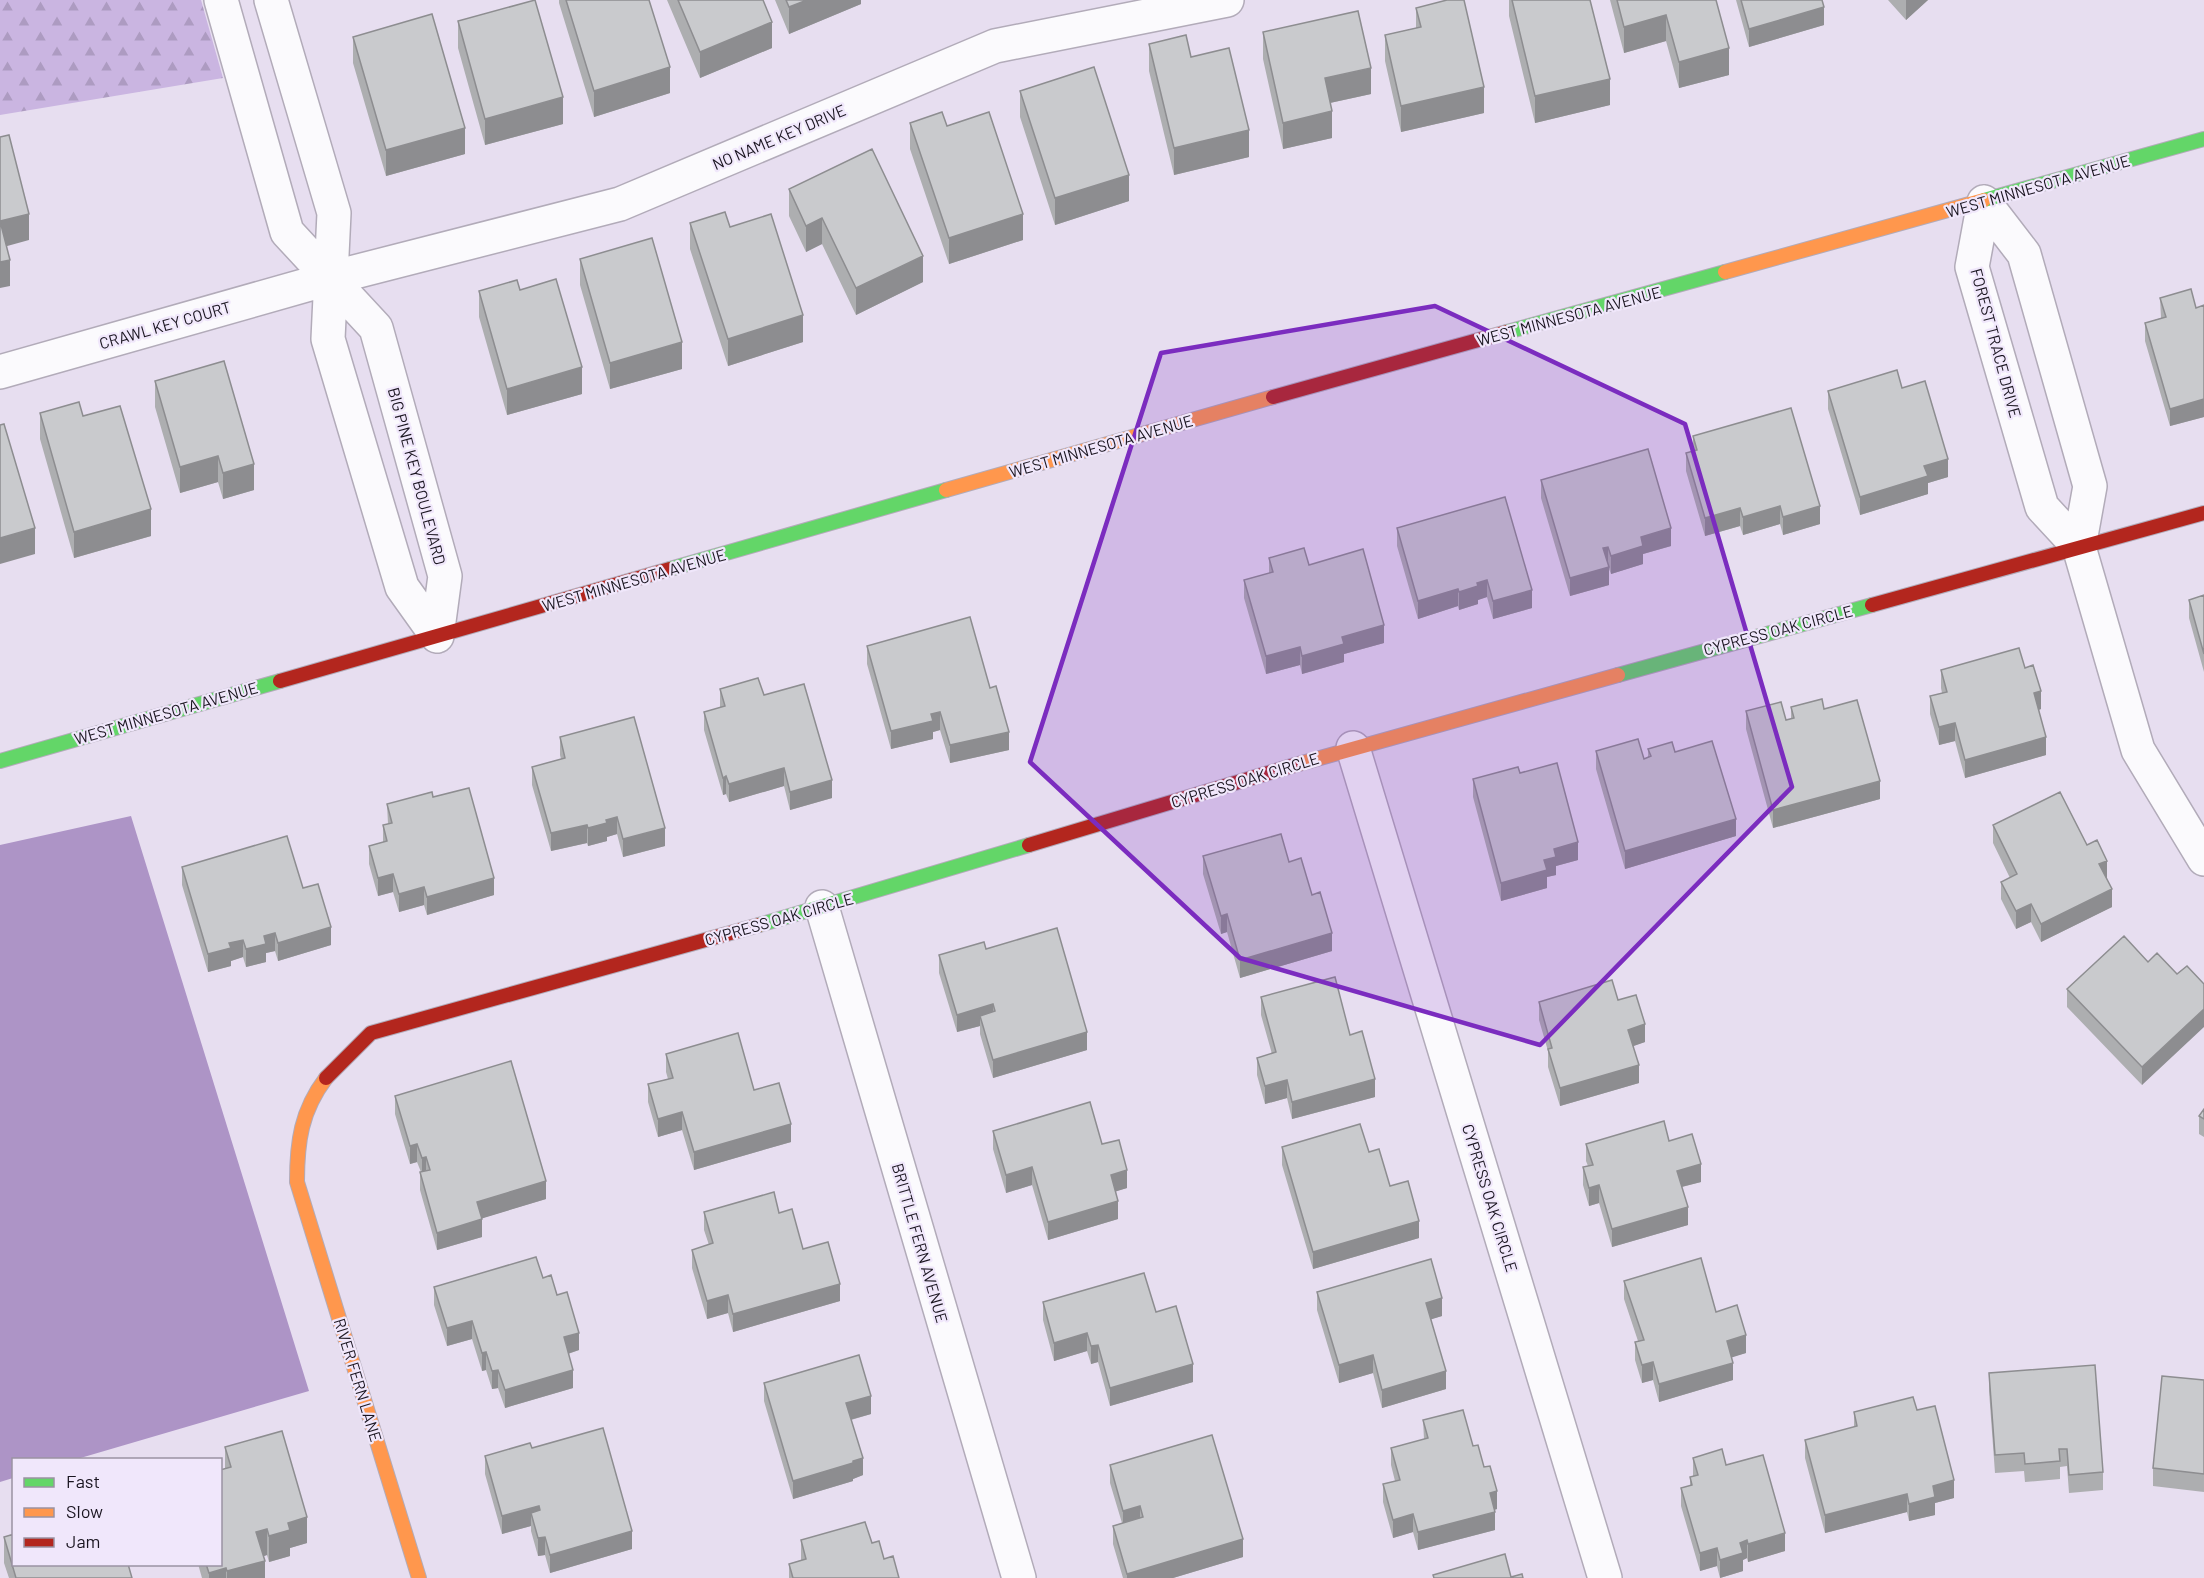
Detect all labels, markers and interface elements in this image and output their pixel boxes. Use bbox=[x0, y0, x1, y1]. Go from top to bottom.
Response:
street label: NO NAME KEY DRIVE bbox=[709, 100, 848, 173]
street label: WEST MINNESOTA AVENUE bbox=[1944, 150, 2132, 221]
street label: FOREST TRACE DRIVE bbox=[1967, 266, 2026, 420]
street label: WEST MINNESOTA AVENUE bbox=[1475, 282, 1663, 349]
street label: CRAWL KEY COURT bbox=[97, 297, 233, 352]
street label: BIG PINE KEY BOULEVARD bbox=[385, 385, 450, 567]
street label: WEST MINNESOTA AVENUE bbox=[1007, 410, 1195, 481]
street label: WEST MINNESOTA AVENUE bbox=[540, 544, 728, 615]
street label: CYPRESS OAK CIRCLE bbox=[1701, 600, 1855, 659]
street label: WEST MINNESOTA AVENUE bbox=[72, 677, 260, 748]
street label: CYPRESS OAK CIRCLE bbox=[1168, 748, 1321, 811]
street label: CYPRESS OAK CIRCLE bbox=[702, 888, 855, 949]
street label: CYPRESS OAK CIRCLE bbox=[1459, 1121, 1522, 1274]
street label: BRITTLE FERN AVENUE bbox=[889, 1161, 952, 1325]
street label: RIVER FERN LANE bbox=[331, 1316, 386, 1444]
legend bbox=[12, 1458, 222, 1566]
text: Fast bbox=[66, 1470, 100, 1492]
text: Slow bbox=[66, 1500, 103, 1522]
text: Jam bbox=[66, 1530, 100, 1552]

